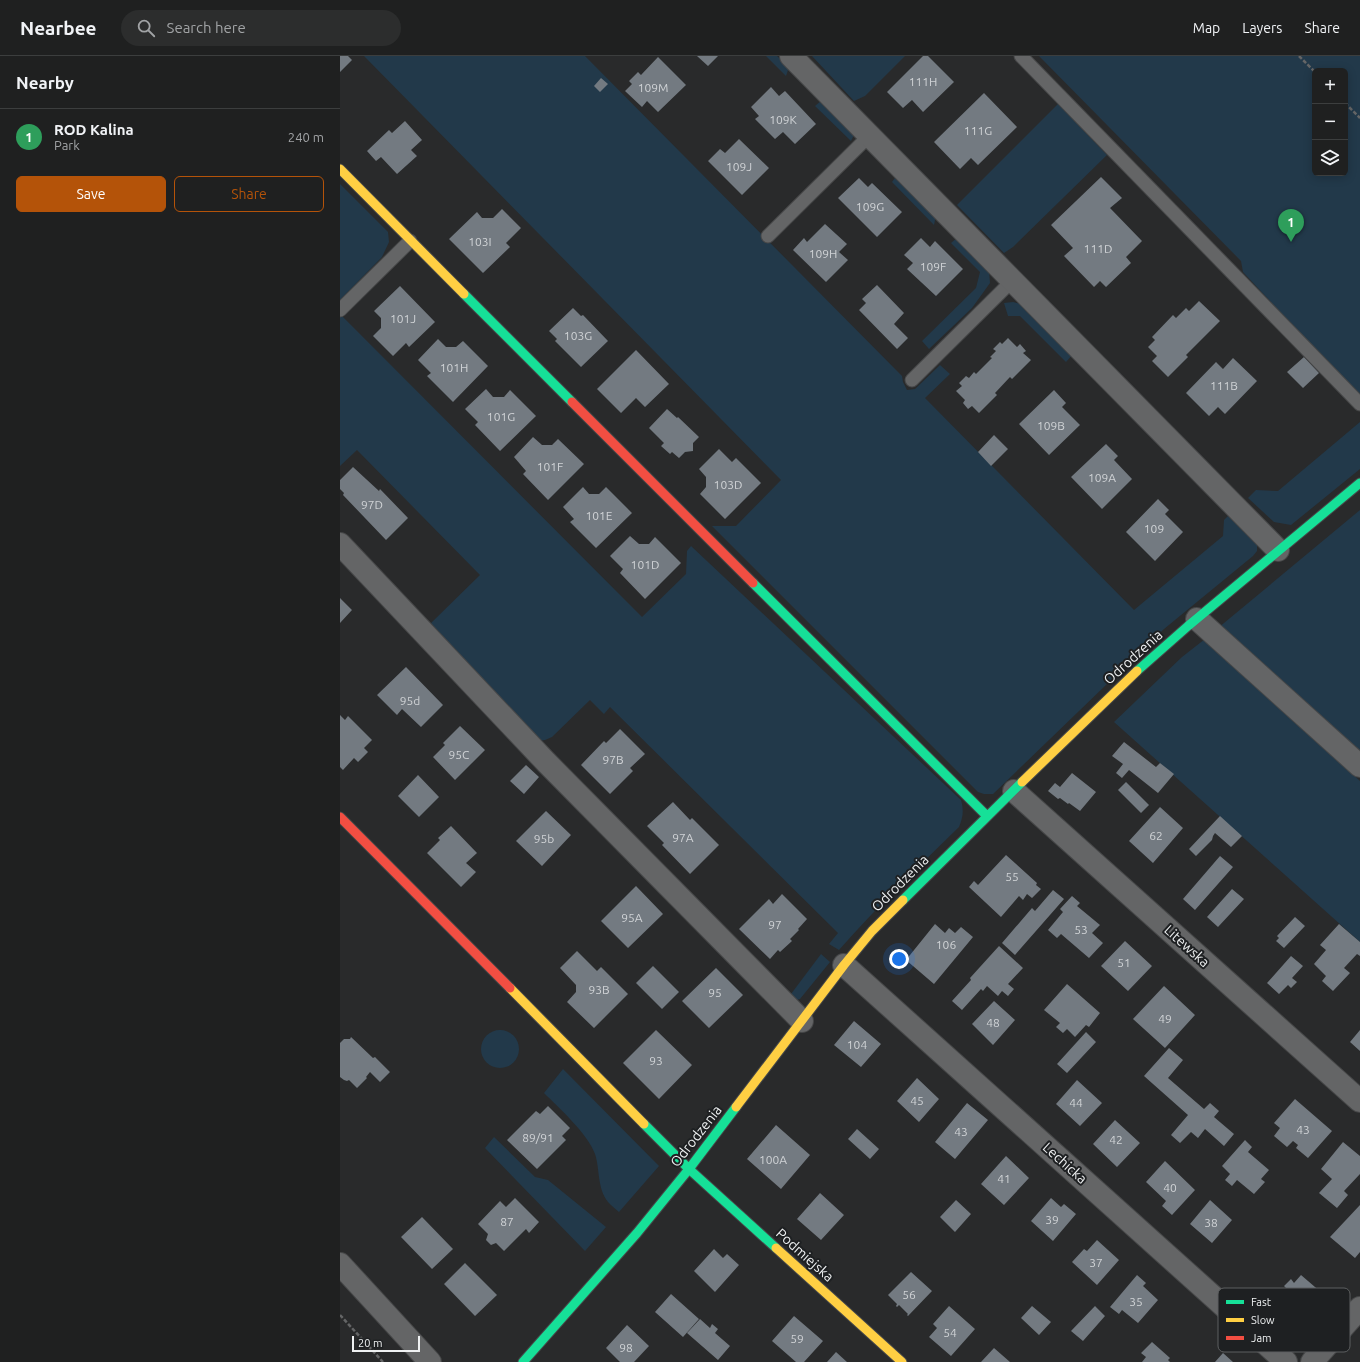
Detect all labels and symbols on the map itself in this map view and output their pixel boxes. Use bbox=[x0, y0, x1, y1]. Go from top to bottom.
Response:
house number: 111H bbox=[909, 75, 937, 88]
house number: 109M bbox=[638, 81, 668, 94]
house number: 109K bbox=[769, 113, 797, 126]
house number: 111G bbox=[964, 124, 992, 137]
house number: 109J bbox=[726, 160, 752, 173]
house number: 109G bbox=[856, 200, 884, 213]
pin: 1 bbox=[1278, 209, 1304, 242]
house number: 103I bbox=[468, 235, 492, 248]
house number: 111D bbox=[1084, 242, 1112, 255]
house number: 109H bbox=[809, 247, 837, 260]
house number: 109F bbox=[920, 260, 946, 273]
house number: 101J bbox=[390, 312, 416, 325]
house number: 103G bbox=[564, 329, 592, 342]
house number: 101H bbox=[440, 361, 468, 374]
house number: 111B bbox=[1210, 379, 1238, 392]
house number: 101G bbox=[487, 410, 515, 423]
house number: 109B bbox=[1037, 419, 1065, 432]
house number: 101F bbox=[537, 460, 563, 473]
house number: 109A bbox=[1088, 471, 1116, 484]
house number: 103D bbox=[714, 478, 742, 491]
house number: 97D bbox=[361, 498, 383, 511]
house number: 101E bbox=[585, 509, 613, 522]
house number: 109 bbox=[1144, 522, 1164, 535]
house number: 101D bbox=[631, 558, 659, 571]
street label: Odrodzenia bbox=[1100, 627, 1166, 687]
house number: 95d bbox=[400, 694, 420, 707]
house number: 95C bbox=[449, 748, 470, 761]
house number: 97B bbox=[602, 753, 624, 766]
house number: 62 bbox=[1149, 829, 1163, 842]
house number: 97A bbox=[672, 831, 694, 844]
house number: 95b bbox=[534, 832, 554, 845]
street label: Odrodzenia bbox=[868, 851, 932, 915]
house number: 55 bbox=[1005, 870, 1019, 883]
house number: 95A bbox=[621, 911, 643, 924]
house number: 97 bbox=[768, 918, 782, 931]
street label: Litewska bbox=[1161, 922, 1213, 970]
house number: 53 bbox=[1074, 923, 1088, 936]
house number: 106 bbox=[936, 938, 956, 951]
your location bbox=[889, 949, 909, 969]
house number: 51 bbox=[1117, 956, 1131, 969]
house number: 93B bbox=[588, 983, 610, 996]
house number: 95 bbox=[708, 986, 722, 999]
house number: 49 bbox=[1158, 1012, 1172, 1025]
house number: 48 bbox=[986, 1016, 1000, 1029]
house number: 104 bbox=[847, 1038, 867, 1051]
house number: 93 bbox=[649, 1054, 663, 1067]
house number: 45 bbox=[910, 1094, 924, 1107]
house number: 44 bbox=[1069, 1096, 1083, 1109]
street label: Odrodzenia bbox=[667, 1102, 725, 1170]
house number: 43 bbox=[1296, 1123, 1310, 1136]
house number: 43 bbox=[954, 1125, 968, 1138]
house number: 89/91 bbox=[522, 1131, 554, 1144]
house number: 42 bbox=[1109, 1133, 1123, 1146]
street label: Lechicka bbox=[1040, 1139, 1090, 1187]
house number: 100A bbox=[759, 1153, 787, 1166]
house number: 41 bbox=[997, 1172, 1011, 1185]
house number: 40 bbox=[1163, 1181, 1177, 1194]
house number: 39 bbox=[1045, 1213, 1059, 1226]
house number: 87 bbox=[500, 1215, 514, 1228]
house number: 38 bbox=[1204, 1216, 1218, 1229]
street label: Podmiejska bbox=[773, 1225, 837, 1285]
house number: 37 bbox=[1089, 1256, 1103, 1269]
house number: 56 bbox=[902, 1288, 916, 1301]
legend bbox=[1218, 1288, 1350, 1352]
house number: 35 bbox=[1129, 1295, 1143, 1308]
text: Fast bbox=[1251, 1296, 1272, 1308]
text: Slow bbox=[1251, 1314, 1275, 1326]
house number: 54 bbox=[943, 1326, 957, 1339]
house number: 59 bbox=[790, 1332, 804, 1345]
text: Jam bbox=[1251, 1332, 1272, 1344]
scale bar bbox=[352, 1334, 420, 1353]
house number: 98 bbox=[619, 1341, 633, 1354]

